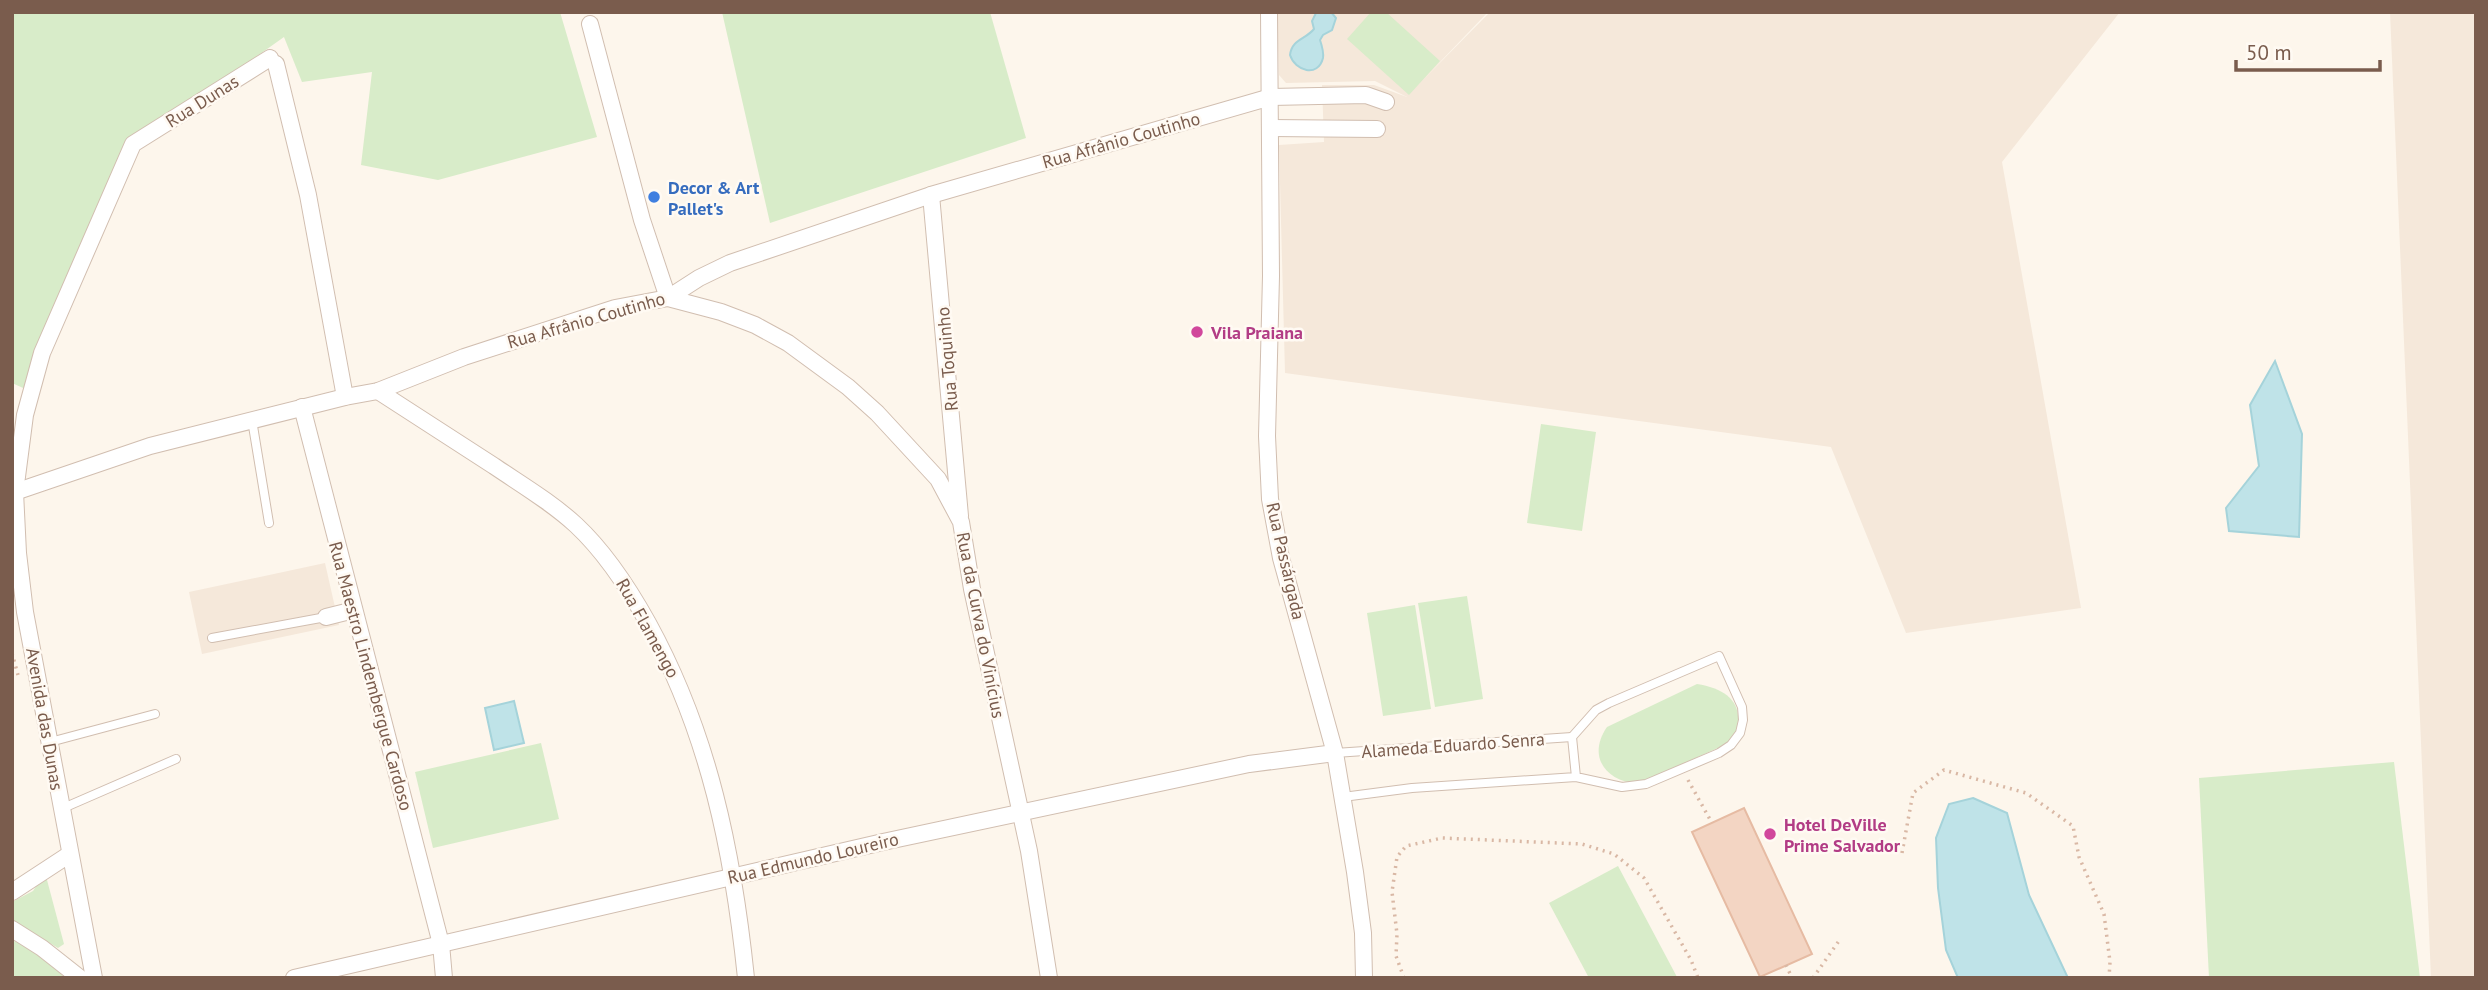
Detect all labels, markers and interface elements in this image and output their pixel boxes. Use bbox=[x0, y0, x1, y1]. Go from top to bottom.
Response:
scale bar bbox=[2236, 28, 2380, 72]
text: 50 m bbox=[2246, 39, 2292, 66]
street label: Rua Dunas bbox=[161, 70, 243, 132]
street label: Rua Afrânio Coutinho bbox=[1039, 106, 1203, 174]
place label: Decor & Art Pallet's bbox=[668, 176, 760, 220]
marker: Decor & Art Pallet's bbox=[646, 189, 662, 205]
street label: Rua Afrânio Coutinho bbox=[504, 286, 668, 354]
street label: Rua Toquinho bbox=[931, 306, 963, 412]
place label: Vila Praiana bbox=[1210, 321, 1303, 344]
marker: Vila Praiana bbox=[1189, 324, 1205, 340]
street label: Rua Passárgada bbox=[1261, 500, 1311, 622]
street label: Rua da Curva do Vinícius bbox=[952, 530, 1010, 720]
street label: Rua Maestro Lindembergue Cardoso bbox=[324, 539, 418, 813]
street label: Rua Flamengo bbox=[611, 574, 685, 682]
street label: Avenida das Dunas bbox=[21, 646, 69, 792]
street label: Alameda Eduardo Senra bbox=[1361, 727, 1545, 763]
place label: Hotel DeVille Prime Salvador bbox=[1784, 813, 1901, 857]
marker: Hotel DeVille Prime Salvador bbox=[1762, 826, 1778, 842]
street label: Rua Edmundo Loureiro bbox=[725, 827, 901, 889]

